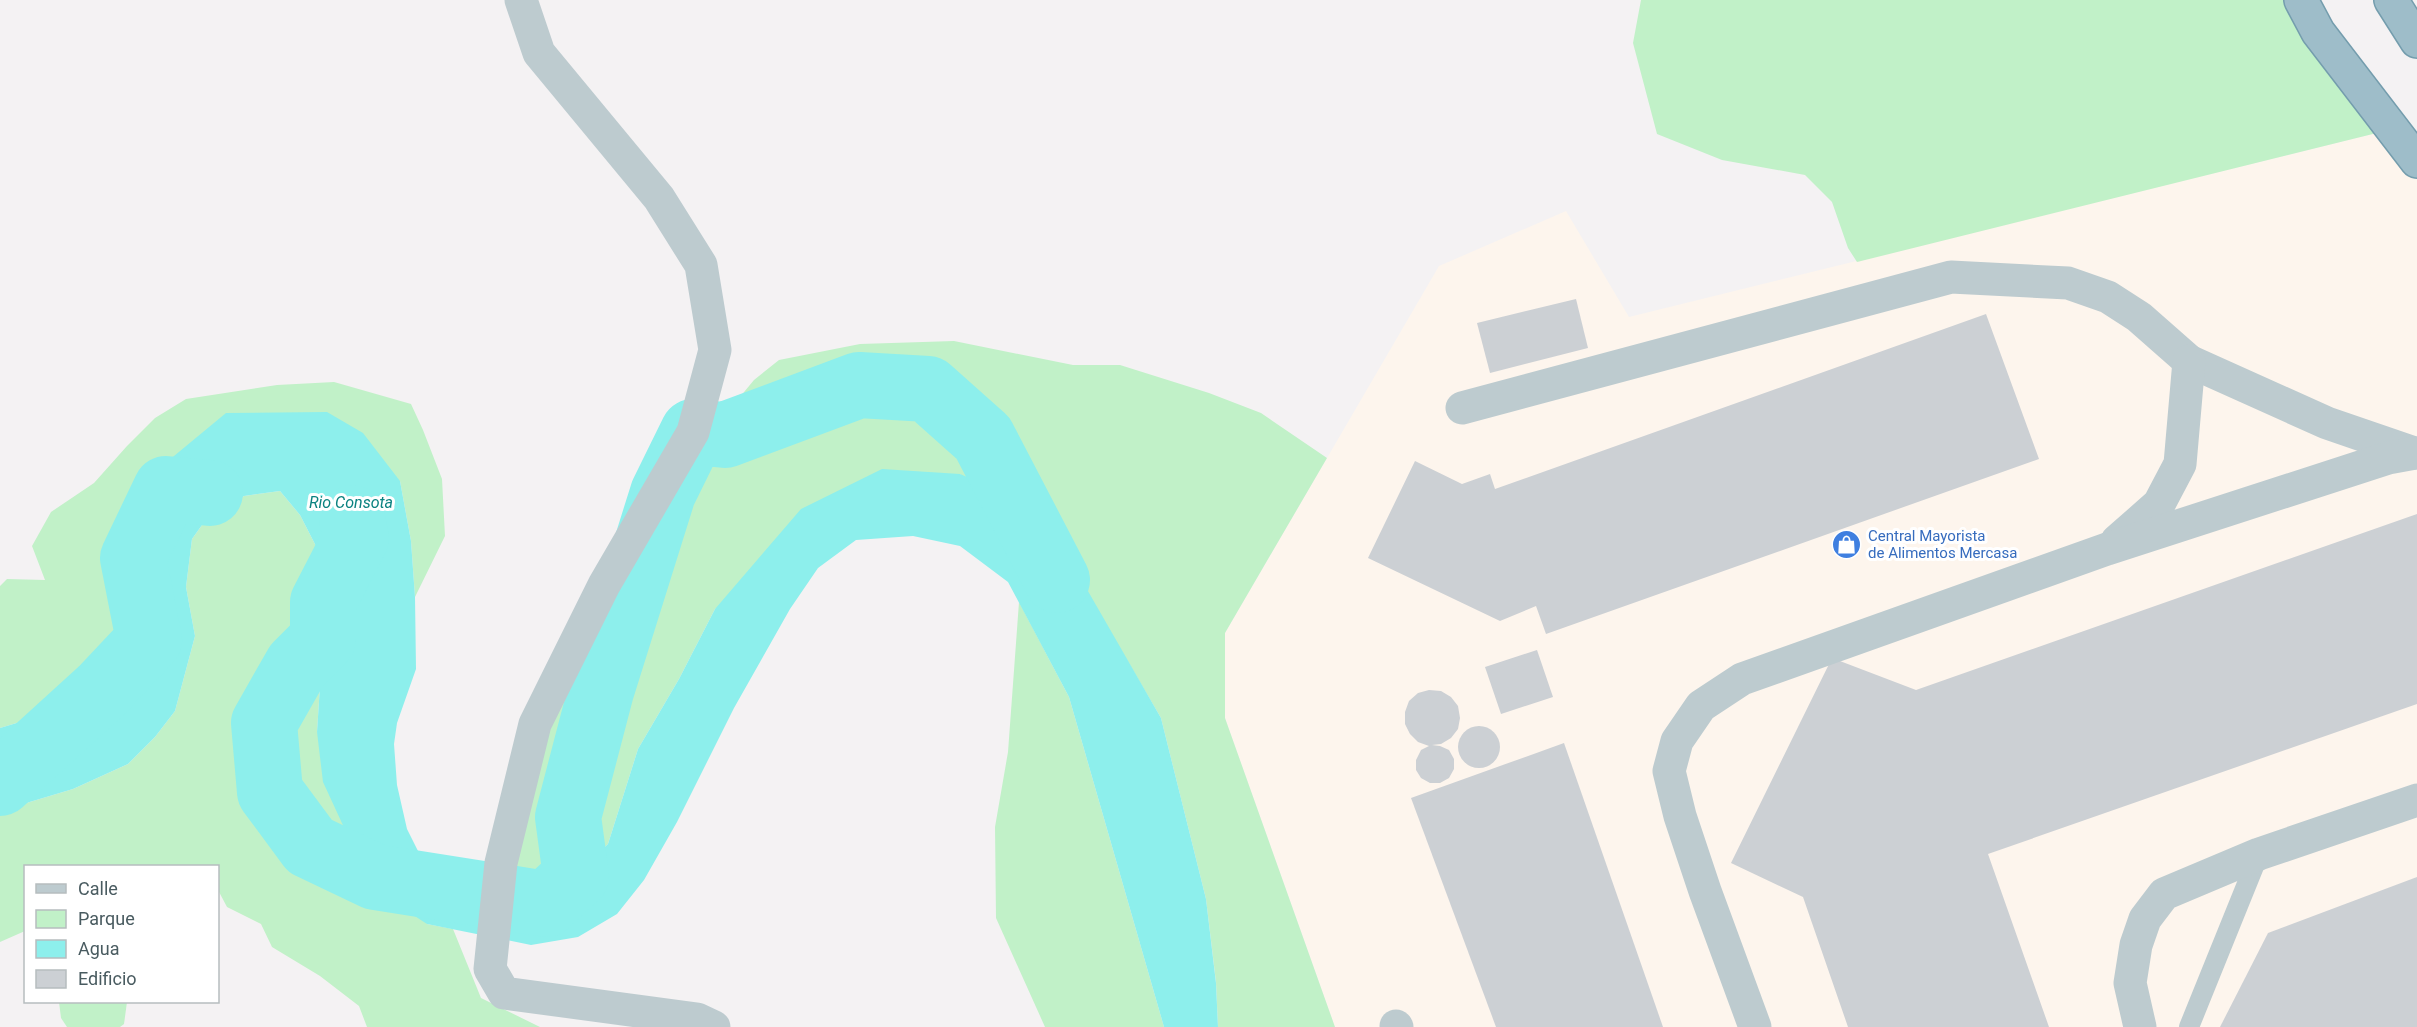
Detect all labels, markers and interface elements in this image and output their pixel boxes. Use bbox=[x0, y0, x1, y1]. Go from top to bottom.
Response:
water label: Rio Consota bbox=[309, 493, 393, 512]
place label: Central Mayorista de Alimentos Mercasa bbox=[1868, 527, 2017, 562]
shop icon: Central Mayorista de Alimentos Mercasa bbox=[1831, 529, 1863, 561]
legend bbox=[24, 865, 219, 1003]
text: Calle bbox=[78, 878, 118, 899]
text: Parque bbox=[78, 908, 135, 929]
text: Agua bbox=[78, 938, 120, 959]
text: Edificio bbox=[78, 968, 137, 989]

